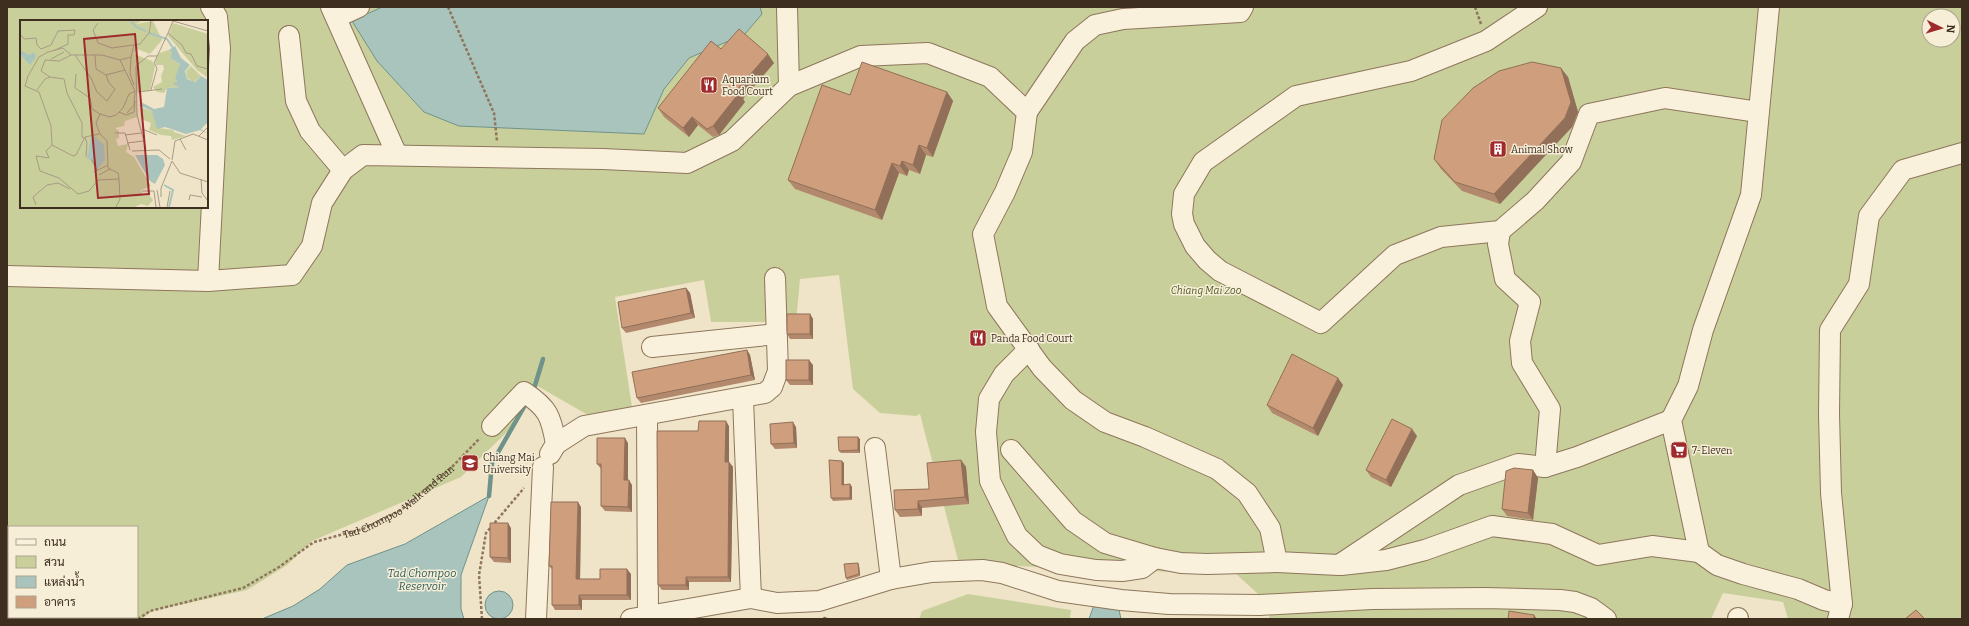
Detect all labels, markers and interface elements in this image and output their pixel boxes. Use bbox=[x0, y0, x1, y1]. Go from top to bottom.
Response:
north arrow bbox=[1921, 8, 1961, 48]
inset map bbox=[20, 20, 208, 208]
text: N bbox=[1944, 24, 1957, 34]
place label: Aquarium Food Court bbox=[722, 74, 773, 98]
restaurant icon: Aquarium Food Court bbox=[699, 75, 719, 95]
building icon: Animal Show bbox=[1488, 139, 1508, 159]
place label: Animal Show bbox=[1511, 144, 1574, 156]
park label: Chiang Mai Zoo bbox=[1171, 285, 1242, 297]
restaurant icon: Panda Food Court bbox=[968, 328, 988, 348]
place label: Panda Food Court bbox=[991, 333, 1073, 345]
supermarket icon: 7-Eleven bbox=[1669, 440, 1689, 460]
place label: 7-Eleven bbox=[1692, 445, 1733, 457]
place label: Chiang Mai University bbox=[483, 452, 535, 476]
school or university icon: Chiang Mai University bbox=[460, 453, 480, 473]
street label: Tad Chompoo Walk and Run bbox=[342, 463, 457, 541]
legend bbox=[8, 526, 138, 618]
text: ถนน bbox=[44, 535, 67, 549]
text: สวน bbox=[44, 555, 65, 569]
water label: Tad Chompoo Reservoir bbox=[388, 567, 456, 593]
text: แหล่งน้ำ bbox=[44, 571, 84, 589]
text: อาคาร bbox=[44, 595, 76, 609]

